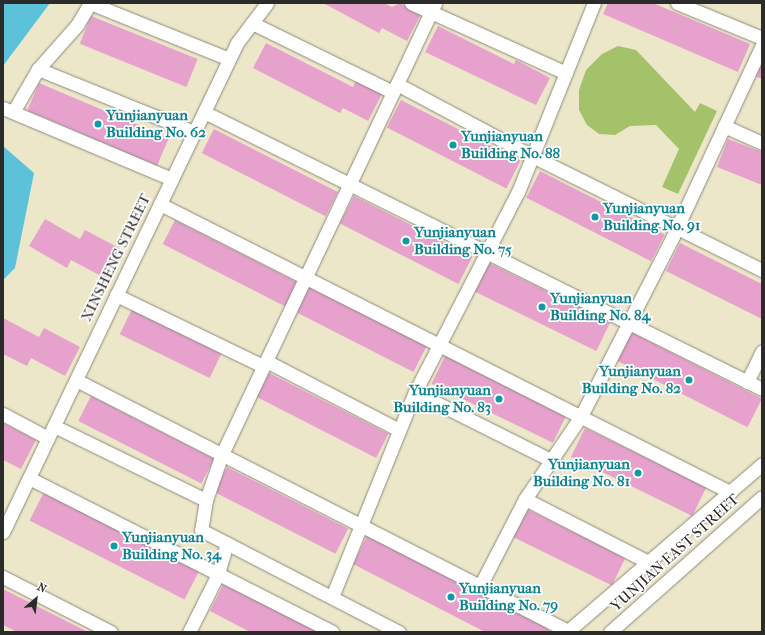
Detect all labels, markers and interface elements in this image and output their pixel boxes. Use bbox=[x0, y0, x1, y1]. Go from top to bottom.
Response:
place label: Yunjianyuan Building No. 62 bbox=[106, 106, 206, 141]
marker: Yunjianyuan Building No. 62 bbox=[93, 119, 103, 129]
place label: Yunjianyuan Building No. 88 bbox=[461, 127, 560, 162]
marker: Yunjianyuan Building No. 88 bbox=[448, 140, 458, 150]
street label: XINSHENG STREET bbox=[77, 191, 155, 325]
place label: Yunjianyuan Building No. 91 bbox=[603, 199, 700, 234]
marker: Yunjianyuan Building No. 91 bbox=[590, 212, 600, 222]
place label: Yunjianyuan Building No. 75 bbox=[414, 223, 512, 258]
marker: Yunjianyuan Building No. 75 bbox=[401, 236, 411, 246]
place label: Yunjianyuan Building No. 84 bbox=[550, 289, 650, 324]
marker: Yunjianyuan Building No. 84 bbox=[537, 302, 547, 312]
place label: Yunjianyuan Building No. 82 bbox=[582, 362, 681, 397]
marker: Yunjianyuan Building No. 82 bbox=[684, 375, 694, 385]
place label: Yunjianyuan Building No. 83 bbox=[393, 381, 491, 416]
marker: Yunjianyuan Building No. 83 bbox=[494, 394, 504, 404]
place label: Yunjianyuan Building No. 81 bbox=[533, 455, 630, 490]
marker: Yunjianyuan Building No. 81 bbox=[633, 468, 643, 478]
street label: YUNJIAN EAST STREET bbox=[607, 491, 743, 615]
place label: Yunjianyuan Building No. 34 bbox=[122, 528, 221, 563]
marker: Yunjianyuan Building No. 34 bbox=[109, 541, 119, 551]
north arrow bbox=[16, 579, 56, 619]
place label: Yunjianyuan Building No. 79 bbox=[459, 579, 558, 614]
text: N bbox=[35, 580, 49, 596]
marker: Yunjianyuan Building No. 79 bbox=[446, 592, 456, 602]

